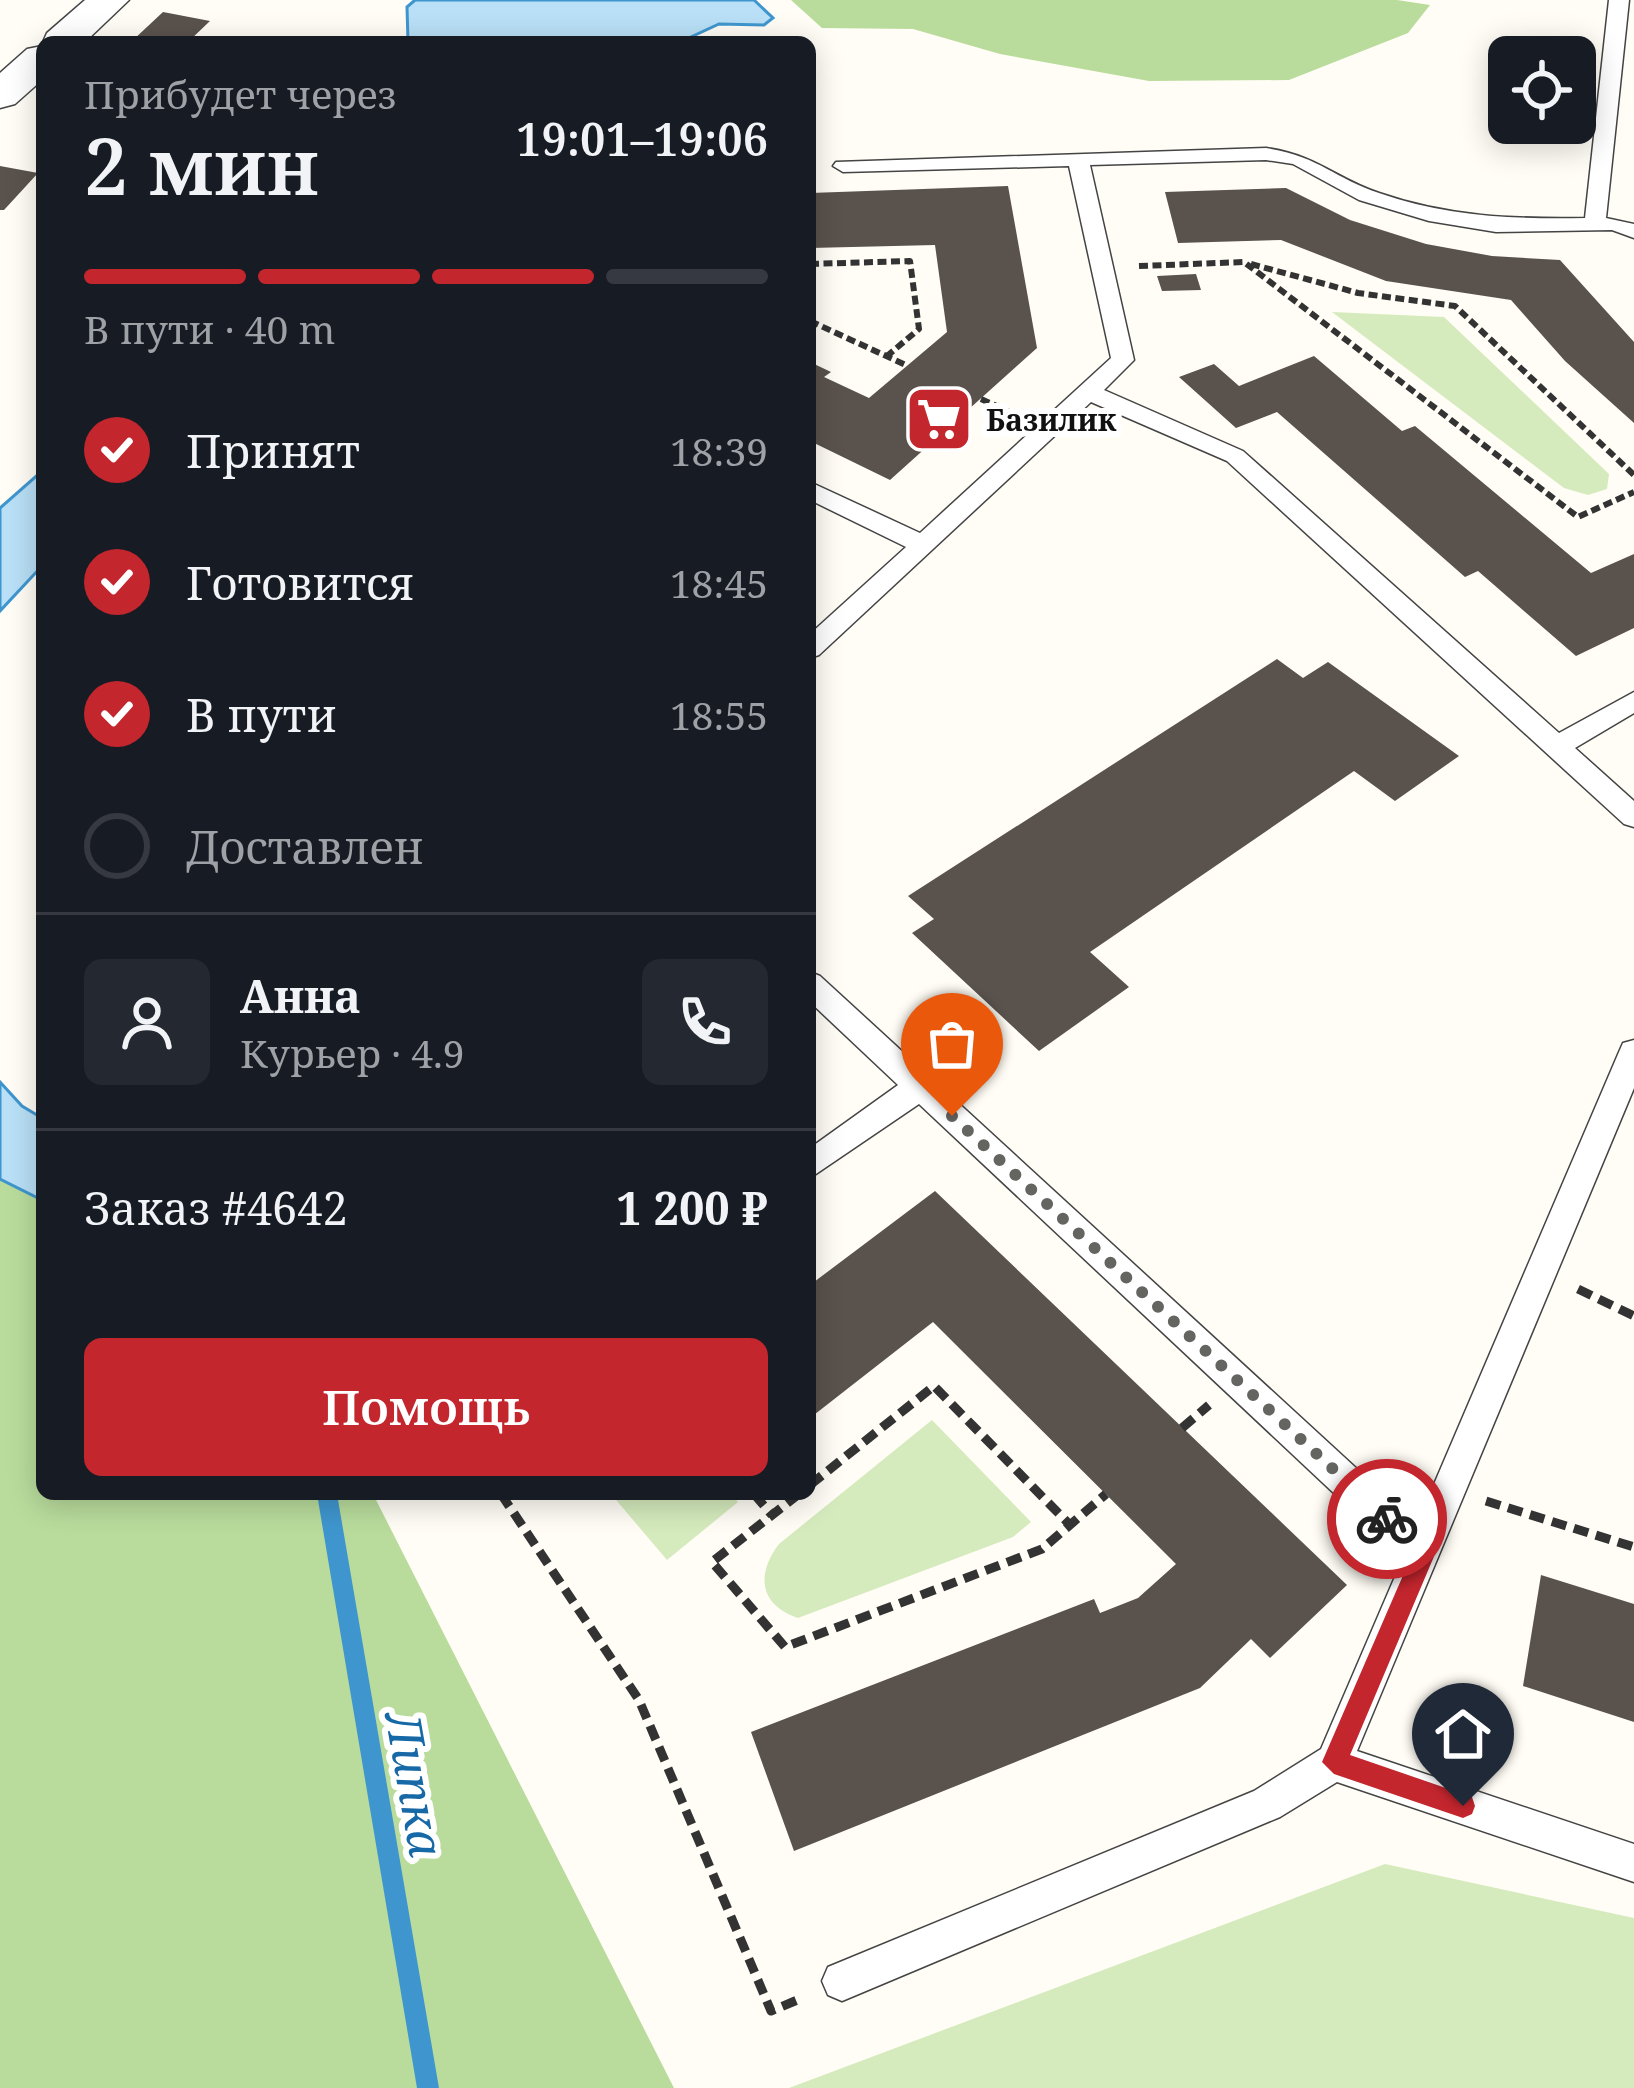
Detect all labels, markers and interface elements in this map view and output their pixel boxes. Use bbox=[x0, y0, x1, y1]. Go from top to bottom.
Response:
map controls bbox=[1488, 36, 1596, 144]
button: locate bbox=[1488, 36, 1596, 144]
text: Прибудет через bbox=[84, 67, 396, 120]
text: 19:01–19:06 bbox=[516, 108, 768, 169]
text: 2 мин bbox=[84, 112, 319, 218]
text: В пути · 40 m bbox=[84, 302, 335, 355]
supermarket icon: Базилик bbox=[904, 384, 974, 454]
place label: Базилик bbox=[986, 399, 1117, 440]
icon: check bbox=[84, 417, 150, 483]
text: Принят bbox=[186, 420, 360, 481]
text: 18:39 bbox=[670, 424, 768, 477]
icon: check bbox=[84, 549, 150, 615]
text: Готовится bbox=[186, 552, 414, 613]
text: 18:45 bbox=[670, 556, 768, 609]
icon: check bbox=[84, 681, 150, 747]
text: В пути bbox=[186, 684, 337, 745]
text: 18:55 bbox=[670, 688, 768, 741]
text: Доставлен bbox=[186, 816, 424, 877]
button: person bbox=[84, 959, 210, 1085]
button: phone bbox=[642, 959, 768, 1085]
text: Анна bbox=[240, 965, 361, 1026]
pin bbox=[901, 993, 1003, 1116]
icon: bag bbox=[919, 1011, 985, 1077]
text: Курьер · 4.9 bbox=[240, 1026, 464, 1079]
text: Заказ #4642 bbox=[84, 1177, 348, 1238]
text: 1 200 ₽ bbox=[616, 1177, 768, 1238]
button: Помощь bbox=[84, 1338, 768, 1476]
courier bbox=[1327, 1459, 1447, 1579]
icon: bike bbox=[1354, 1486, 1420, 1552]
pin bbox=[1412, 1683, 1514, 1806]
icon: home bbox=[1430, 1701, 1496, 1767]
water label: Липка bbox=[371, 1704, 461, 1862]

